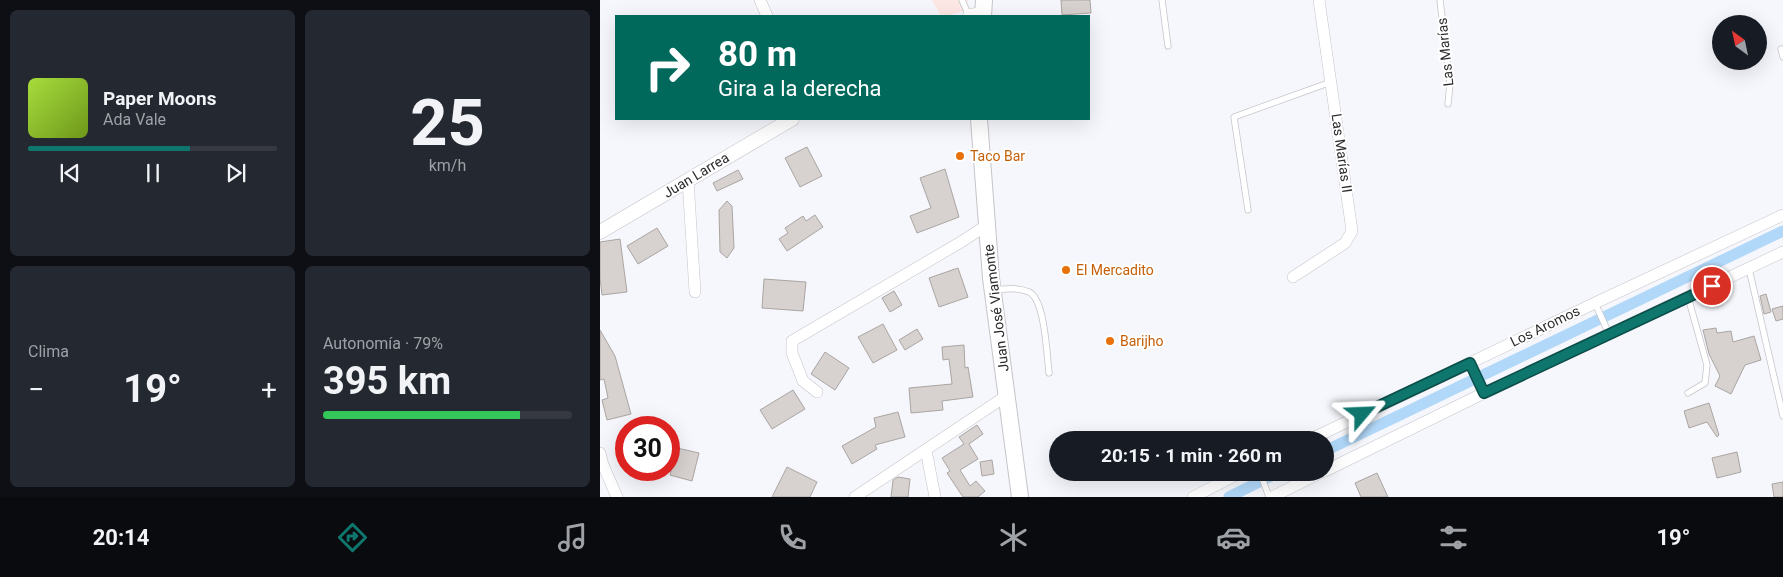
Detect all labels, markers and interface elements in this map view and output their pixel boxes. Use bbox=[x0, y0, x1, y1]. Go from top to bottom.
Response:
north arrow bbox=[1712, 15, 1768, 70]
map controls bbox=[1712, 15, 1767, 70]
street label: Las Marías bbox=[1433, 17, 1457, 87]
text: 80 m bbox=[718, 34, 797, 75]
icon: right bbox=[635, 35, 700, 100]
text: Gira a la derecha bbox=[718, 76, 882, 101]
text: 25 bbox=[410, 85, 485, 161]
text: Paper Moons bbox=[103, 87, 216, 110]
text: Ada Vale bbox=[103, 110, 166, 129]
street label: Las Marías II bbox=[1329, 112, 1355, 194]
place label: Taco Bar bbox=[970, 148, 1025, 164]
street label: Juan Larrea bbox=[660, 149, 732, 201]
marker: Taco Bar bbox=[954, 150, 966, 162]
text: km/h bbox=[429, 156, 466, 175]
icon: previous bbox=[56, 159, 84, 187]
icon: pause bbox=[139, 159, 167, 187]
icon: next bbox=[222, 159, 250, 187]
street label: Juan José Viamonte bbox=[980, 243, 1012, 373]
place label: El Mercadito bbox=[1076, 262, 1154, 278]
marker: El Mercadito bbox=[1060, 264, 1072, 276]
pin bbox=[1691, 265, 1733, 307]
icon: arrive bbox=[1698, 272, 1726, 300]
street label: Los Aromos bbox=[1508, 302, 1582, 350]
place label: Barijho bbox=[1120, 333, 1164, 349]
text: Autonomía · 79% bbox=[323, 334, 443, 353]
marker: Barijho bbox=[1104, 335, 1116, 347]
text: Clima bbox=[28, 342, 69, 361]
text: 395 km bbox=[323, 359, 451, 403]
text: 19° bbox=[123, 367, 182, 411]
text: − bbox=[28, 373, 44, 406]
text: + bbox=[261, 373, 277, 406]
position arrow bbox=[1335, 387, 1387, 439]
speed limit sign: 30 bbox=[615, 416, 680, 481]
text: 20:15 · 1 min · 260 m bbox=[1101, 444, 1282, 467]
icon: directions bbox=[335, 520, 370, 555]
icon: music bbox=[555, 520, 590, 555]
icon: phone bbox=[775, 520, 810, 555]
icon: climate bbox=[996, 520, 1031, 555]
icon: car bbox=[1216, 520, 1251, 555]
icon: filters bbox=[1436, 520, 1471, 555]
text: 20:14 bbox=[93, 525, 149, 550]
text: 19° bbox=[1656, 525, 1690, 550]

